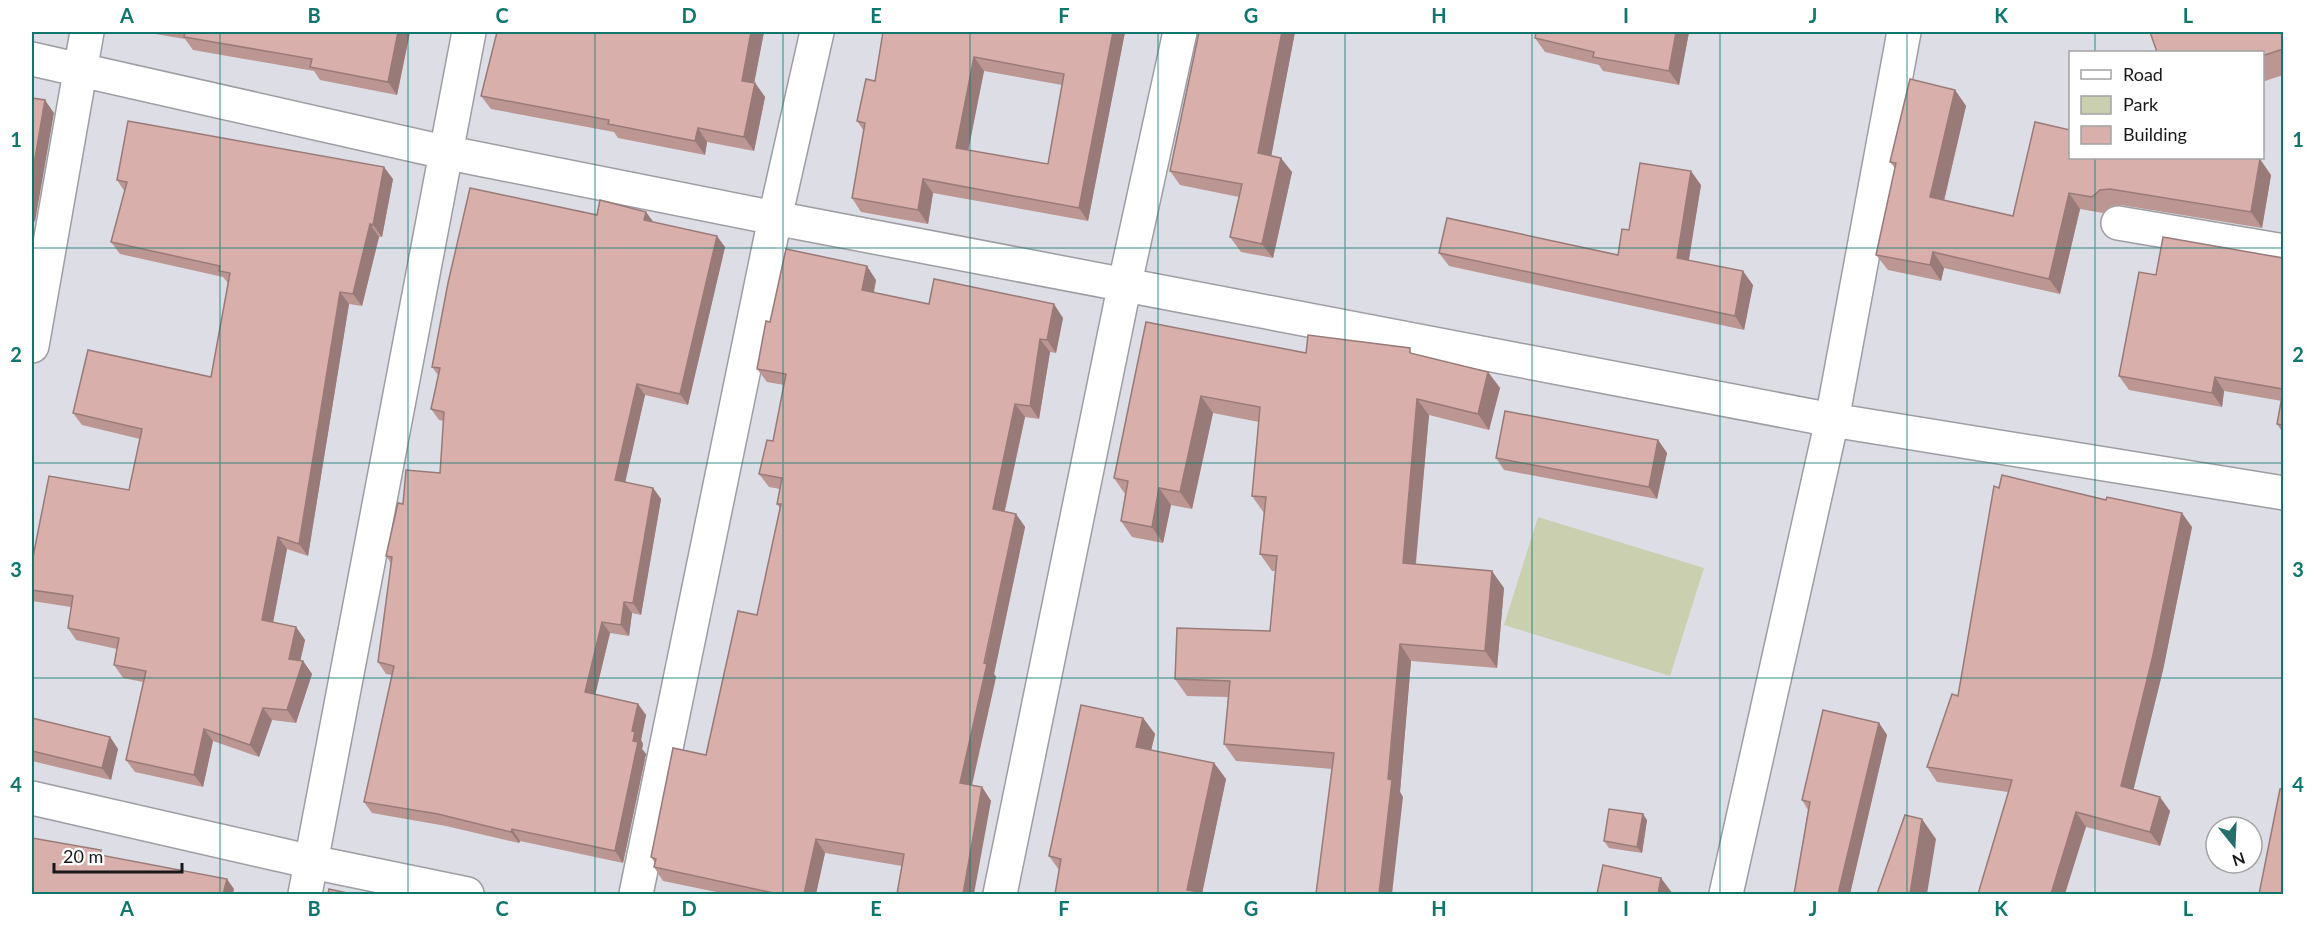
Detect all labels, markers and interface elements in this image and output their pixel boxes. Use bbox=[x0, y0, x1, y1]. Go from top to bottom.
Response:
text: A bbox=[119, 3, 134, 27]
text: B bbox=[307, 3, 321, 27]
text: C bbox=[495, 3, 509, 27]
text: D bbox=[681, 3, 697, 27]
text: E bbox=[870, 3, 882, 27]
text: F bbox=[1058, 3, 1070, 27]
text: G bbox=[1244, 3, 1258, 27]
text: H bbox=[1431, 3, 1447, 27]
text: I bbox=[1623, 3, 1629, 27]
text: J bbox=[1809, 3, 1817, 27]
text: K bbox=[1994, 3, 2008, 27]
text: L bbox=[2183, 3, 2194, 27]
legend bbox=[2069, 51, 2264, 159]
text: Road bbox=[2123, 63, 2163, 85]
text: Park bbox=[2123, 93, 2159, 115]
text: Building bbox=[2123, 123, 2187, 145]
text: 1 bbox=[10, 127, 22, 151]
text: 1 bbox=[2292, 127, 2304, 151]
text: 2 bbox=[10, 342, 22, 366]
text: 2 bbox=[2292, 342, 2304, 366]
text: 3 bbox=[10, 557, 22, 581]
text: 3 bbox=[2292, 557, 2304, 581]
text: 4 bbox=[10, 772, 22, 796]
text: 4 bbox=[2292, 772, 2304, 796]
north arrow bbox=[2204, 815, 2264, 875]
scale bar bbox=[54, 836, 182, 874]
text: 20 m bbox=[63, 845, 103, 867]
text: N bbox=[2230, 849, 2248, 871]
text: A bbox=[119, 896, 134, 920]
text: B bbox=[307, 896, 321, 920]
text: C bbox=[495, 896, 509, 920]
text: D bbox=[681, 896, 697, 920]
text: E bbox=[870, 896, 882, 920]
text: F bbox=[1058, 896, 1070, 920]
text: G bbox=[1244, 896, 1258, 920]
text: H bbox=[1431, 896, 1447, 920]
text: I bbox=[1623, 896, 1629, 920]
text: J bbox=[1809, 896, 1817, 920]
text: K bbox=[1994, 896, 2008, 920]
text: L bbox=[2183, 896, 2194, 920]

